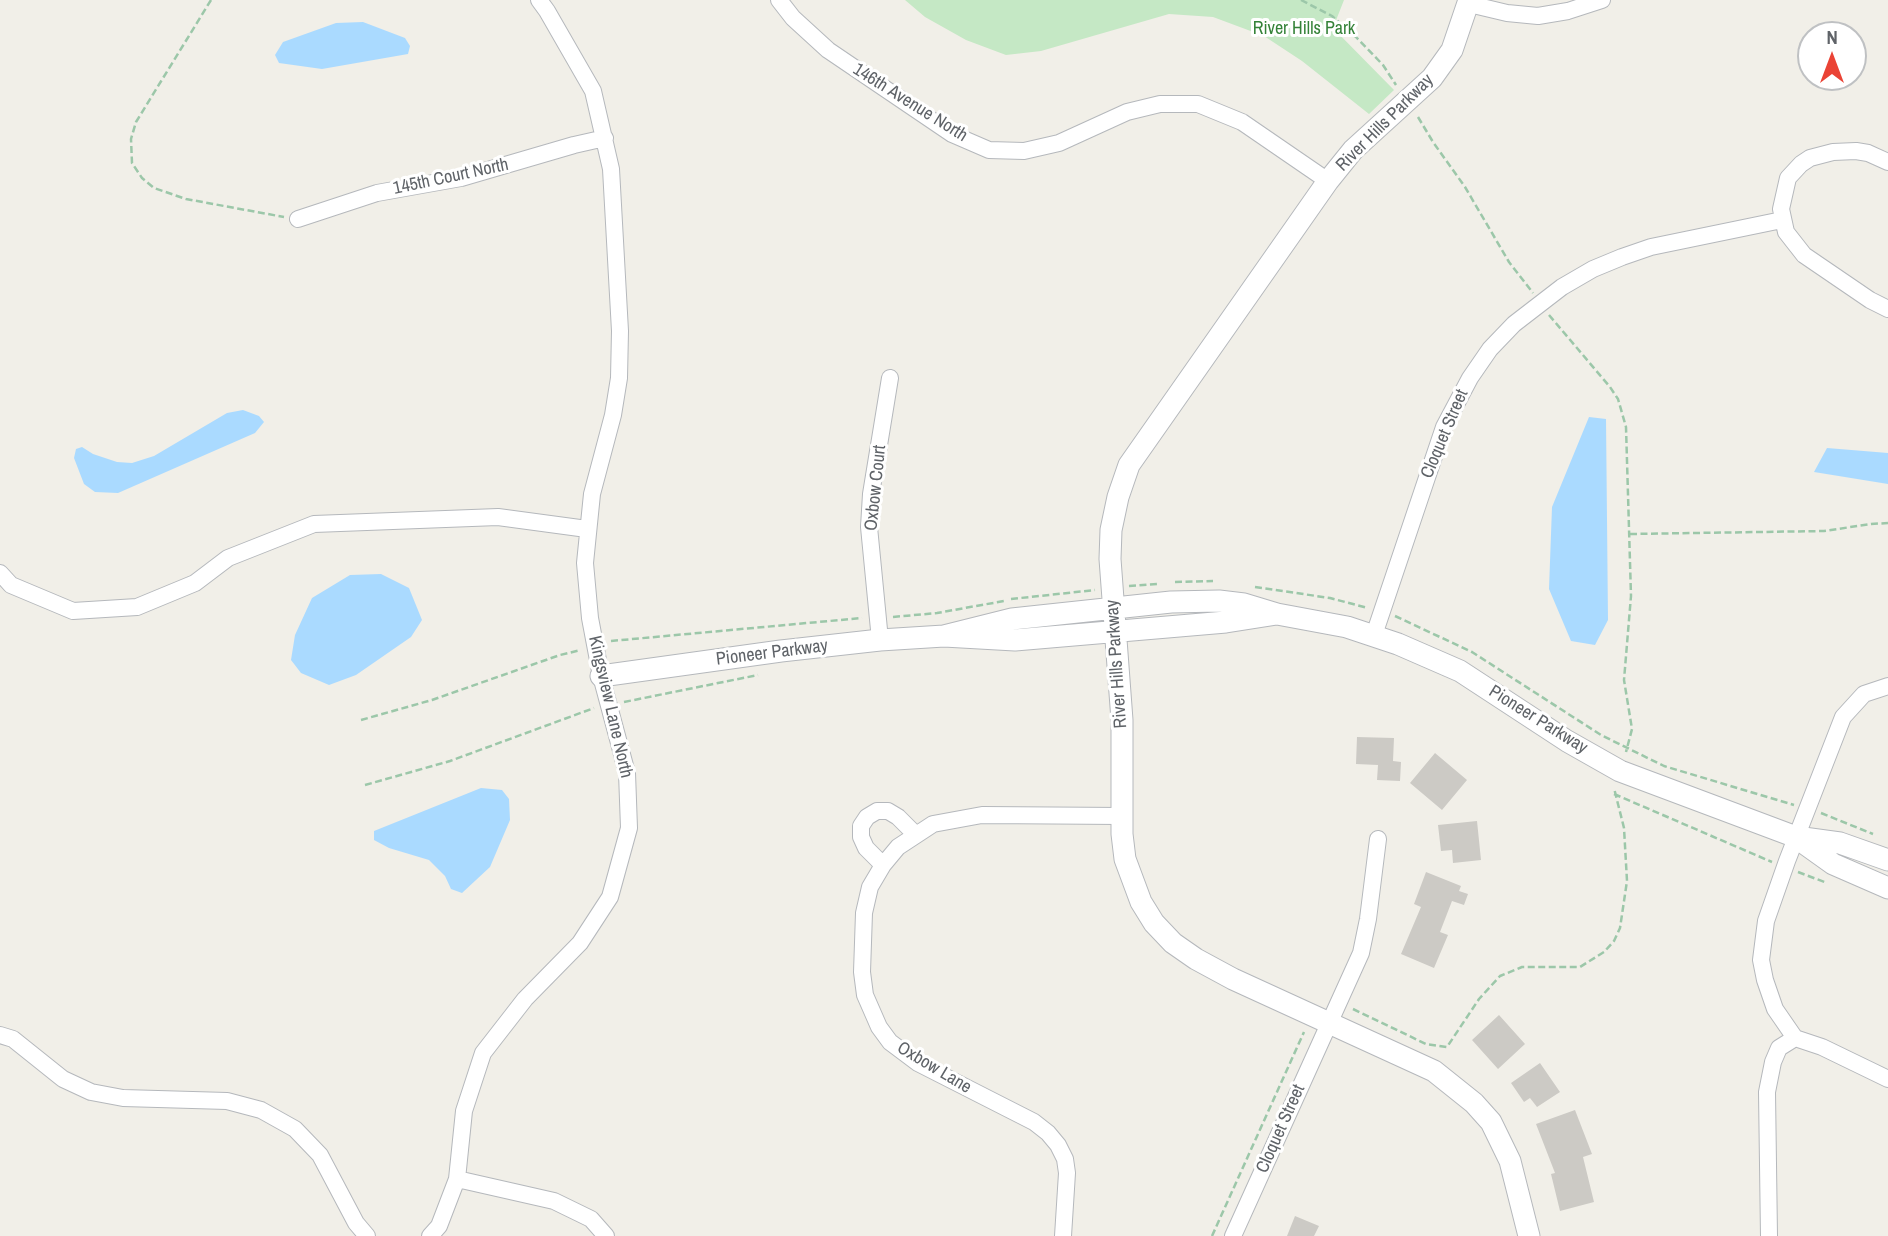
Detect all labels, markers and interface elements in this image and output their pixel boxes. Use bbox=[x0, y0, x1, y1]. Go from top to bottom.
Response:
park label: River Hills Park bbox=[1253, 18, 1355, 40]
north arrow bbox=[1797, 21, 1867, 91]
text: N bbox=[1826, 24, 1838, 50]
street label: 146th Avenue North bbox=[849, 59, 971, 147]
street label: River Hills Parkway bbox=[1332, 70, 1438, 176]
street label: 145th Court North bbox=[391, 154, 511, 200]
street label: Cloquet Street bbox=[1417, 386, 1473, 482]
street label: Oxbow Court bbox=[861, 444, 891, 532]
street label: River Hills Parkway bbox=[1102, 599, 1132, 729]
street label: Kingsview Lane North bbox=[583, 634, 637, 780]
street label: Pioneer Parkway bbox=[715, 635, 829, 671]
street label: Pioneer Parkway bbox=[1485, 681, 1591, 759]
street label: Oxbow Lane bbox=[893, 1037, 975, 1099]
street label: Cloquet Street bbox=[1252, 1082, 1310, 1176]

